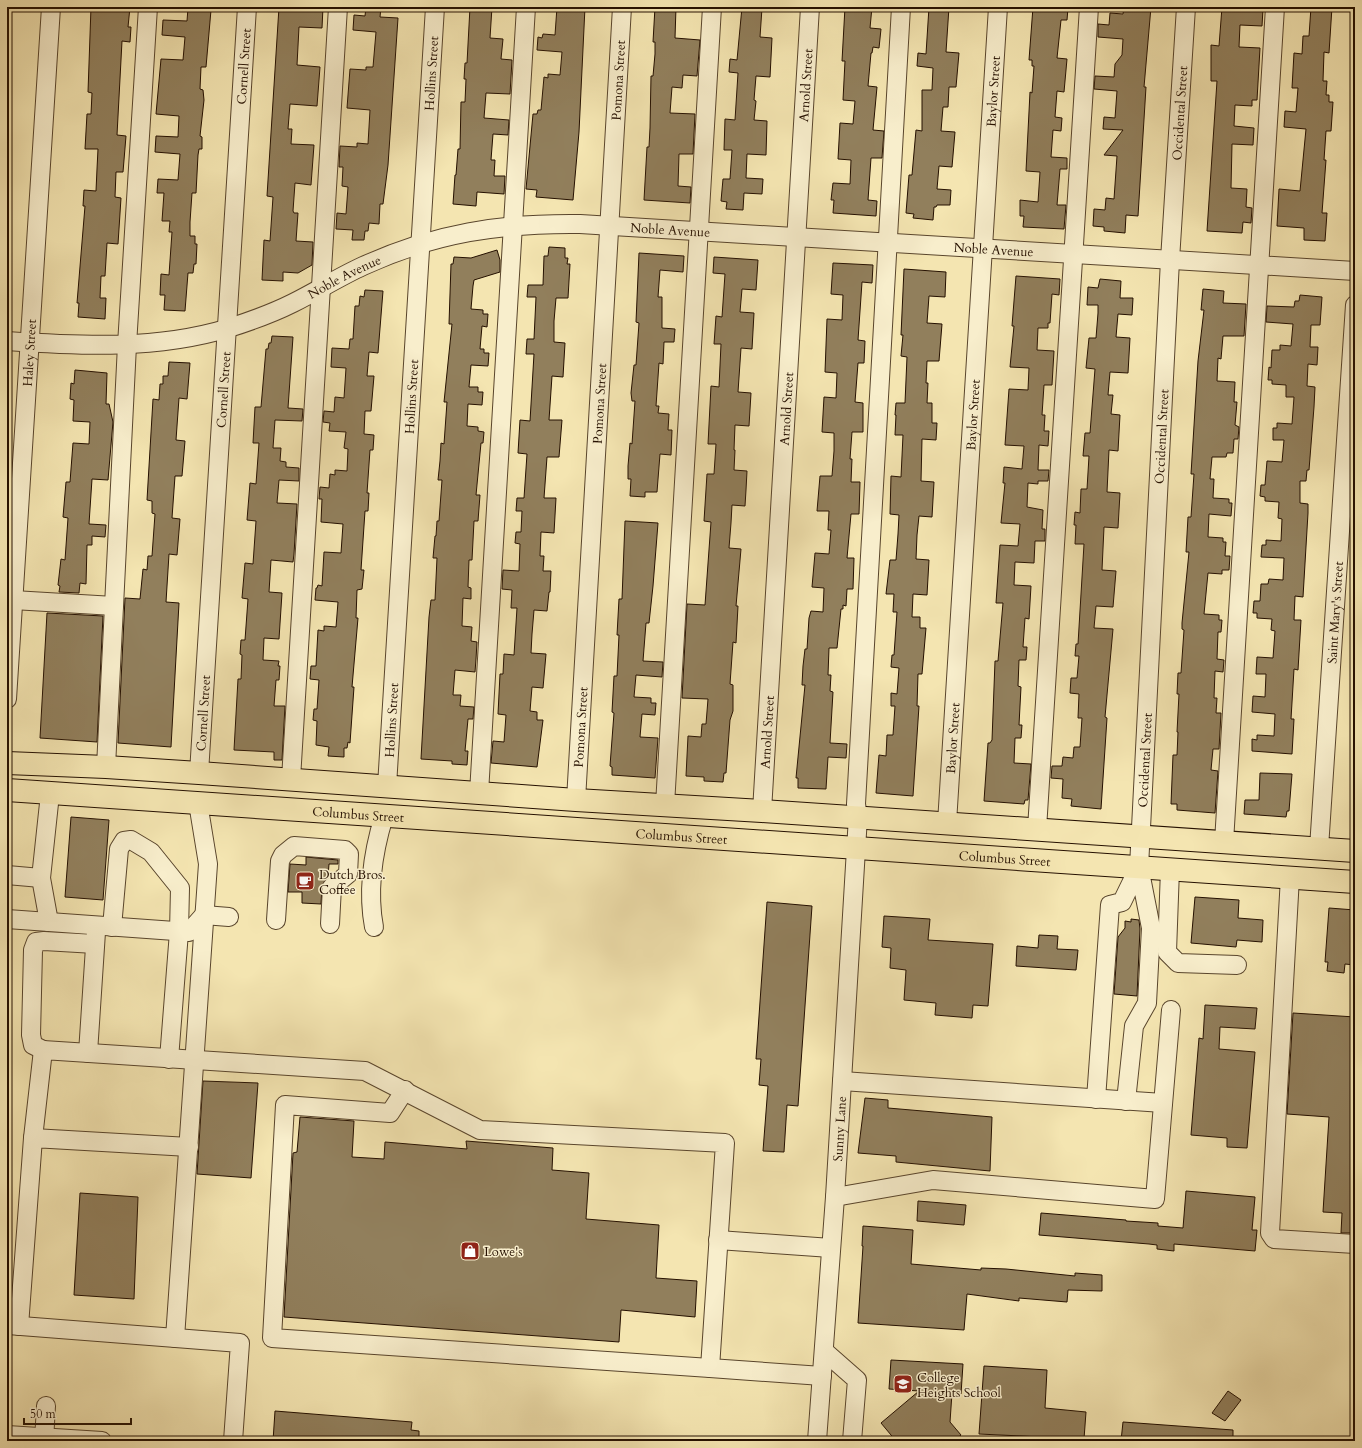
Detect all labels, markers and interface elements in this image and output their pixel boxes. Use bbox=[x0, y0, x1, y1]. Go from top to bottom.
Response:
street label: Cornell Street bbox=[233, 28, 256, 105]
street label: Hollins Street bbox=[421, 36, 443, 111]
street label: Pomona Street bbox=[607, 40, 630, 121]
street label: Arnold Street bbox=[795, 48, 817, 123]
street label: Baylor Street bbox=[983, 55, 1005, 128]
street label: Occidental Street bbox=[1168, 65, 1192, 161]
street label: Noble Avenue bbox=[630, 219, 711, 242]
street label: Noble Avenue bbox=[953, 239, 1034, 261]
street label: Noble Avenue bbox=[305, 251, 384, 304]
street label: Haley Street bbox=[19, 319, 41, 387]
street label: Cornell Street bbox=[213, 351, 235, 429]
street label: Hollins Street bbox=[401, 359, 423, 435]
street label: Pomona Street bbox=[589, 363, 611, 444]
street label: Arnold Street bbox=[776, 372, 798, 446]
street label: Baylor Street bbox=[962, 379, 985, 451]
street label: Occidental Street bbox=[1151, 389, 1173, 484]
street label: Saint Mary's Street bbox=[1323, 561, 1348, 664]
street label: Cornell Street bbox=[192, 674, 215, 752]
street label: Hollins Street bbox=[381, 682, 403, 758]
street label: Pomona Street bbox=[570, 686, 593, 768]
street label: Arnold Street bbox=[757, 695, 779, 769]
street label: Baylor Street bbox=[942, 702, 965, 774]
street label: Occidental Street bbox=[1134, 712, 1157, 808]
street label: Columbus Street bbox=[312, 803, 404, 827]
street label: Columbus Street bbox=[635, 825, 728, 849]
street label: Columbus Street bbox=[958, 847, 1051, 871]
place label: Dutch Bros. Coffee bbox=[319, 866, 386, 899]
cafe icon: Dutch Bros. Coffee bbox=[294, 870, 316, 892]
street label: Sunny Lane bbox=[829, 1095, 851, 1162]
shop icon: Lowe's bbox=[459, 1240, 481, 1262]
place label: Lowe's bbox=[484, 1243, 523, 1261]
place label: College Heights School bbox=[917, 1369, 1001, 1402]
school or university icon: College Heights School bbox=[892, 1373, 914, 1395]
scale bar bbox=[24, 1400, 131, 1426]
text: 50 m bbox=[30, 1406, 57, 1422]

